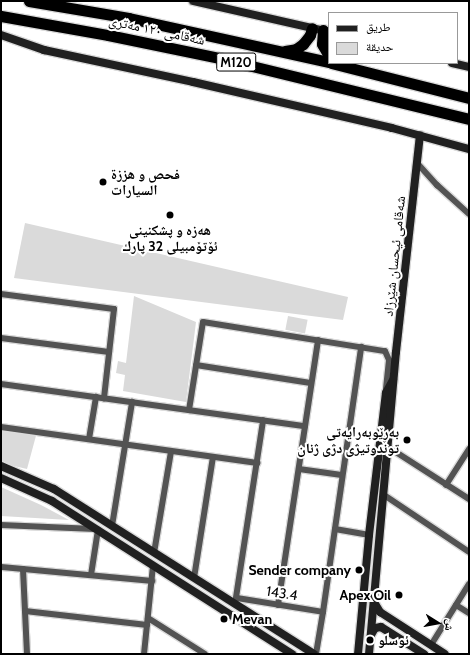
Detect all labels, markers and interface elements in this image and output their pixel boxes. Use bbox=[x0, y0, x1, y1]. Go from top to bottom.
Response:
street label: شەقامی ١٢٠ مەتری bbox=[107, 12, 207, 48]
legend bbox=[328, 12, 458, 64]
text: طريق bbox=[366, 19, 391, 34]
text: حديقة bbox=[366, 39, 394, 54]
road number: M120 bbox=[216, 51, 256, 73]
place label: فحص و هززة السيارات bbox=[111, 166, 180, 198]
marker: فحص و هززة السيارات bbox=[98, 177, 108, 187]
street label: شەقامی ئیحسان شێرزاد bbox=[379, 195, 409, 317]
marker: هه‌زه‌ و پشكنینی ئۆتۆمبیلی 32 پارك bbox=[165, 210, 175, 220]
place label: هه‌زه‌ و پشكنینی ئۆتۆمبیلی 32 پارك bbox=[122, 222, 218, 254]
place label: بەڕێوبەرایەتی توندوتیژی دژی ژنان bbox=[297, 424, 399, 456]
marker: بەڕێوبەرایەتی توندوتیژی دژی ژنان bbox=[402, 435, 412, 445]
place label: Sender company bbox=[249, 562, 351, 578]
marker: Sender company bbox=[354, 565, 364, 575]
street label: 143.4 bbox=[265, 582, 299, 604]
place label: Apex Oil bbox=[339, 587, 391, 603]
marker: Apex Oil bbox=[394, 590, 404, 600]
north arrow bbox=[418, 603, 458, 643]
place label: Mevan bbox=[232, 611, 272, 627]
marker: Mevan bbox=[219, 614, 229, 624]
text: ش bbox=[442, 618, 458, 632]
place label: ئوسلو bbox=[378, 632, 409, 648]
marker: ئوسلو bbox=[365, 635, 375, 645]

